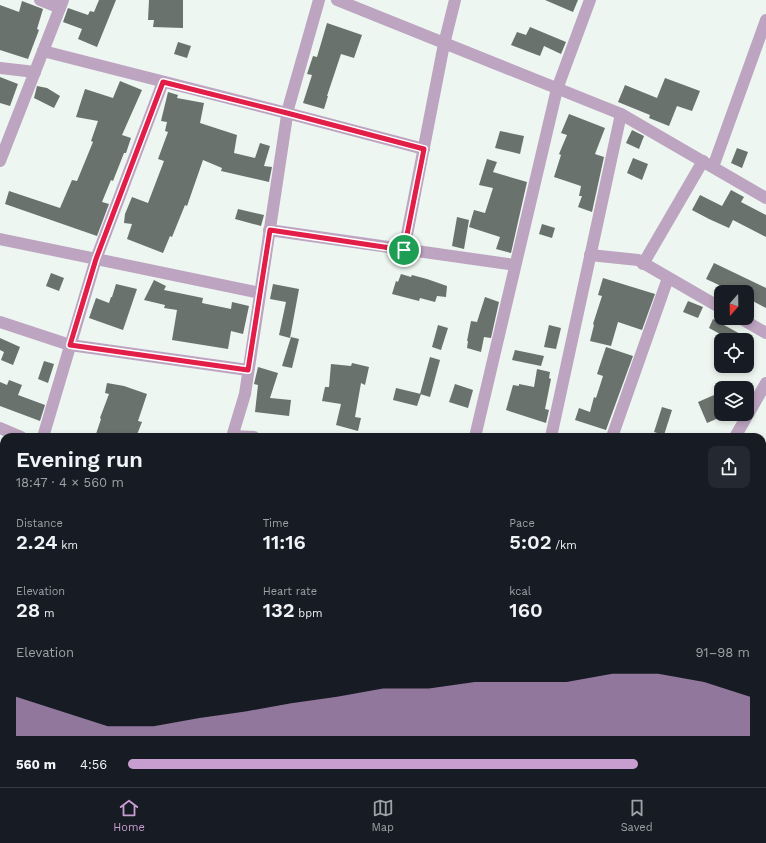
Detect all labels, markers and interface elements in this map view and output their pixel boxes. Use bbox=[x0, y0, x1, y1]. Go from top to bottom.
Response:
pin bbox=[387, 233, 421, 267]
icon: arrive bbox=[393, 239, 415, 261]
north arrow bbox=[714, 285, 754, 325]
map controls bbox=[714, 285, 754, 421]
button: locate bbox=[714, 333, 754, 373]
button: layers bbox=[714, 381, 754, 421]
button: share bbox=[708, 446, 750, 488]
text: Evening run bbox=[16, 447, 143, 472]
text: 18:47 · 4 × 560 m bbox=[16, 475, 124, 490]
text: Distance bbox=[16, 517, 63, 530]
text: Time bbox=[263, 517, 289, 530]
text: Pace bbox=[509, 517, 535, 530]
text: 2.24 bbox=[16, 530, 58, 554]
text: 11:16 bbox=[263, 530, 306, 554]
text: 5:02 bbox=[509, 530, 552, 554]
text: km bbox=[58, 539, 78, 552]
text: /km bbox=[552, 539, 577, 552]
text: Elevation bbox=[16, 585, 65, 598]
text: Heart rate bbox=[263, 585, 317, 598]
text: kcal bbox=[509, 585, 531, 598]
text: 28 bbox=[16, 598, 40, 622]
text: 132 bbox=[263, 598, 295, 622]
text: 160 bbox=[509, 598, 543, 622]
text: m bbox=[40, 607, 55, 620]
text: bpm bbox=[295, 607, 323, 620]
text: Elevation bbox=[16, 645, 74, 660]
text: 91–98 m bbox=[696, 645, 750, 660]
text: 560 m bbox=[16, 757, 56, 772]
text: 4:56 bbox=[80, 757, 107, 772]
tab: Home bbox=[113, 797, 145, 834]
tab: Map bbox=[372, 797, 394, 834]
tab: Saved bbox=[621, 797, 653, 834]

